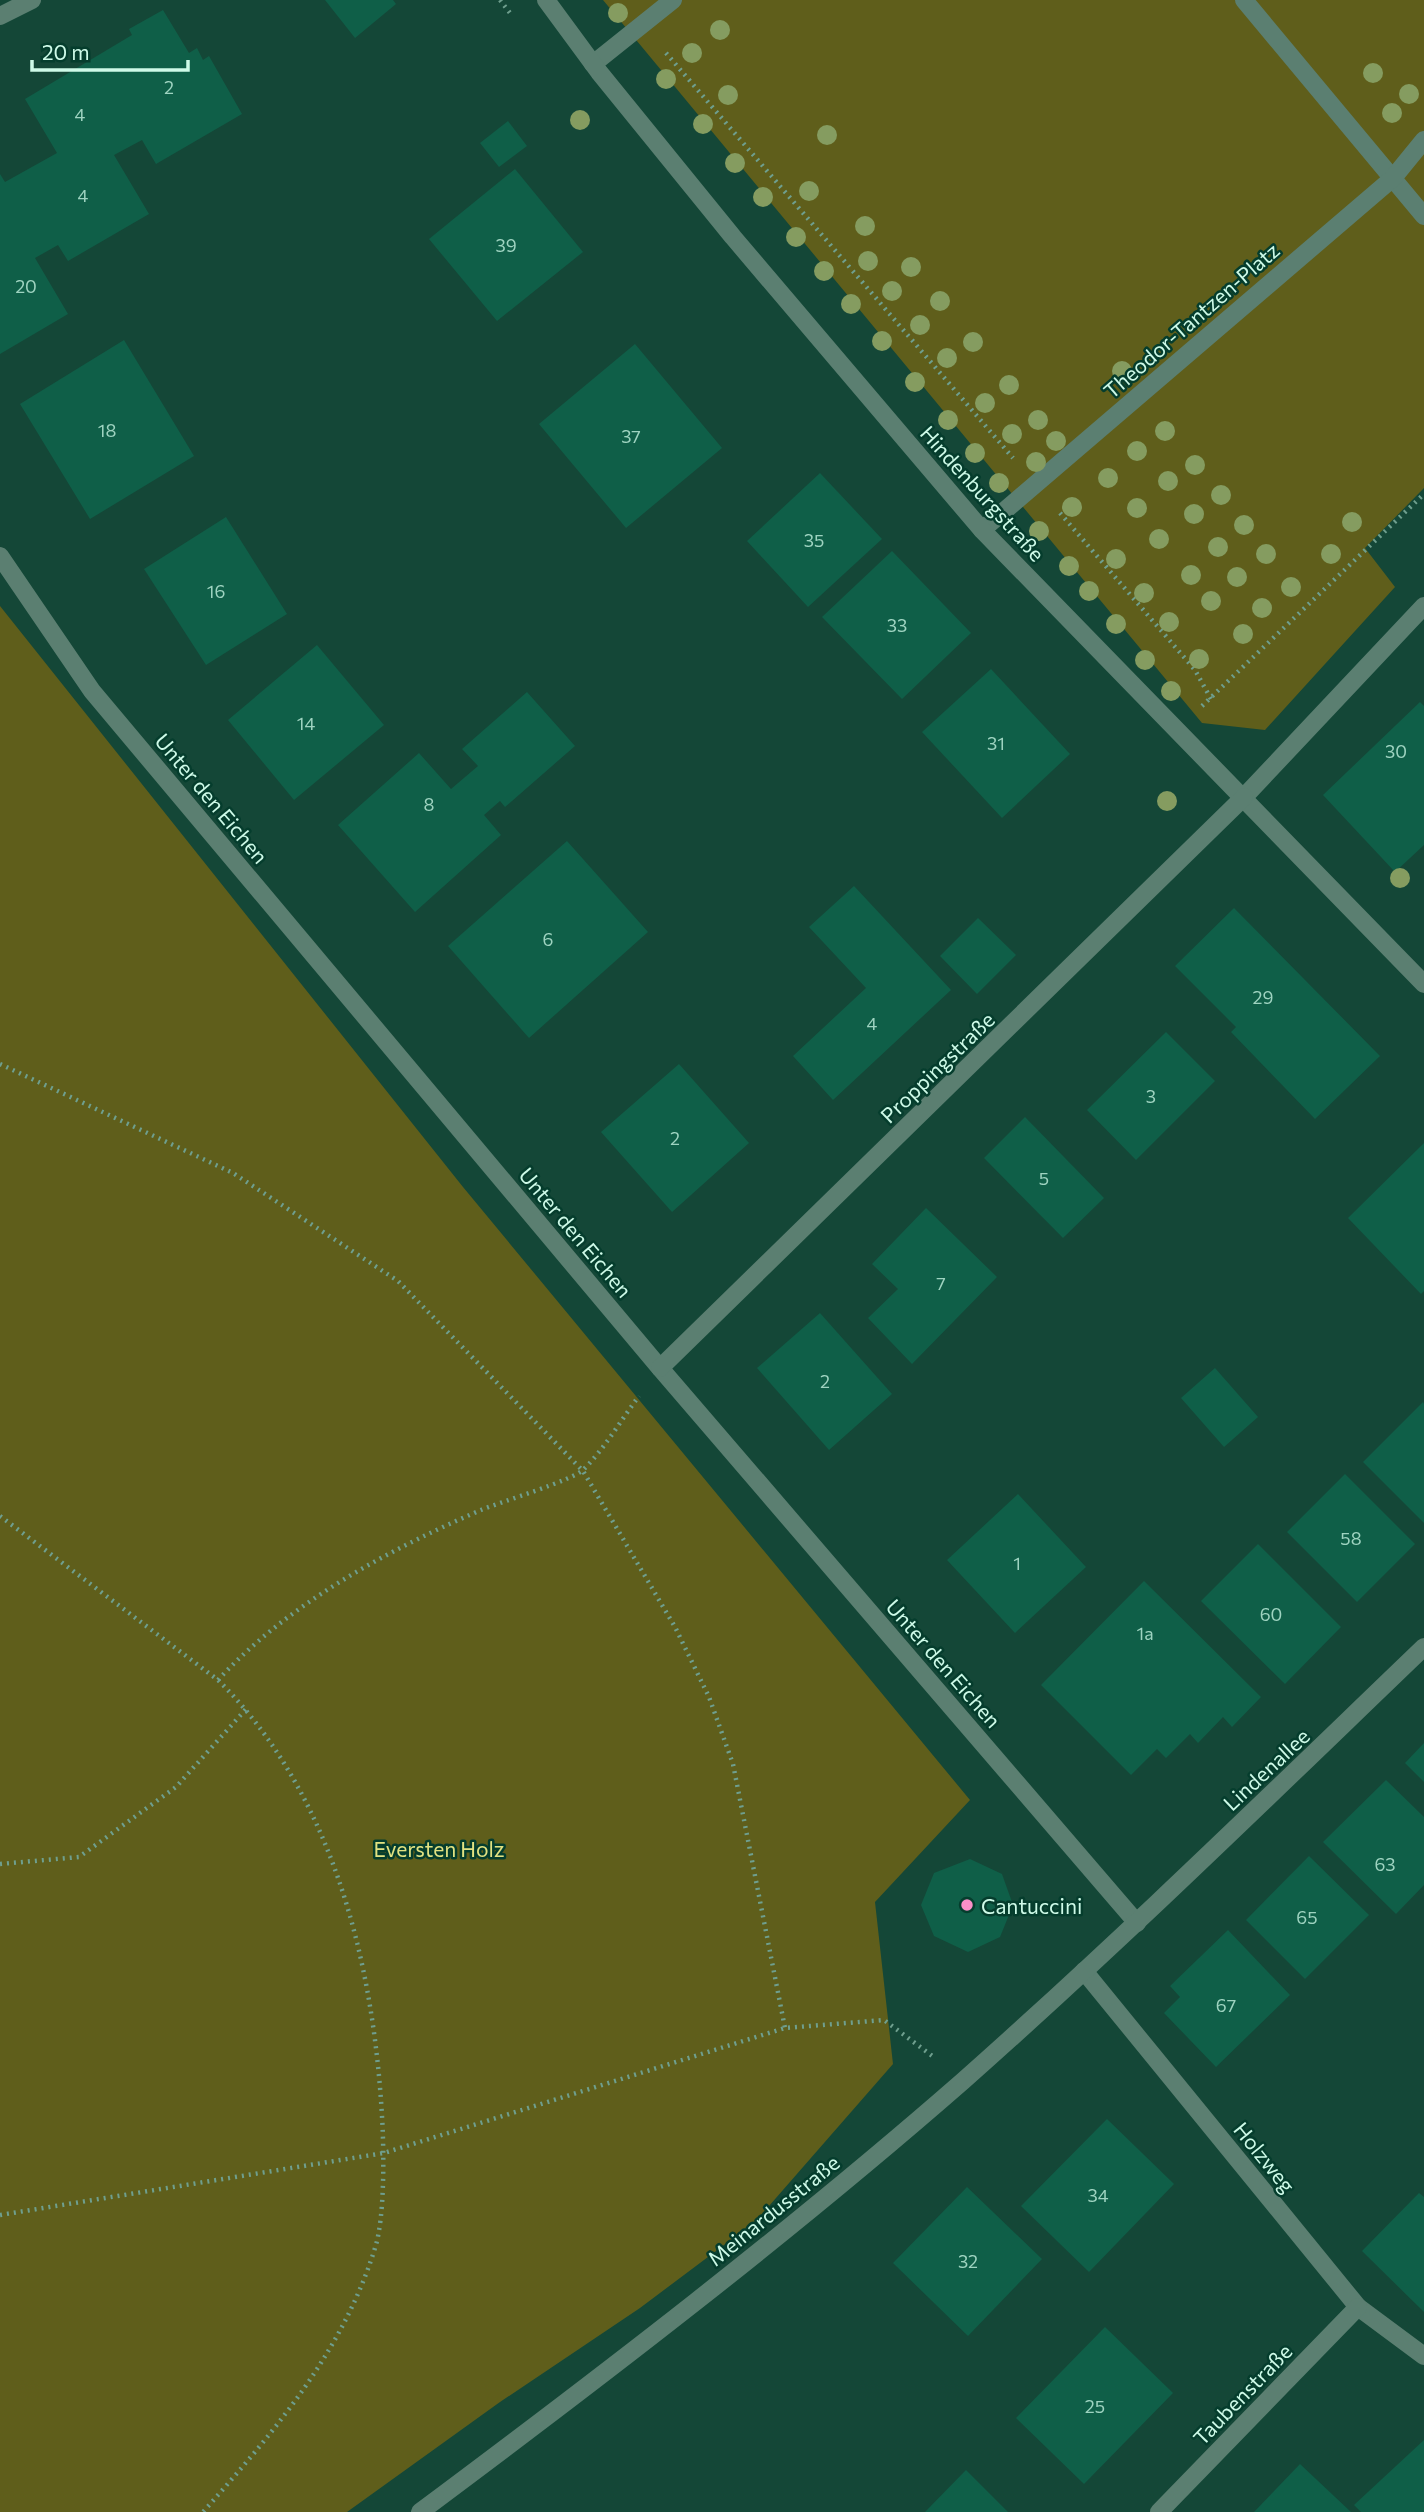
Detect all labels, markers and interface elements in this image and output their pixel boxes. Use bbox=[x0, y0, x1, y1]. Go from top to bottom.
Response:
scale bar bbox=[32, 28, 187, 72]
text: 20 m bbox=[42, 39, 90, 64]
house number: 2 bbox=[164, 76, 174, 98]
house number: 4 bbox=[75, 103, 86, 125]
house number: 4 bbox=[78, 184, 89, 206]
house number: 39 bbox=[495, 234, 517, 256]
street label: Theodor-Tantzen-Platz bbox=[1098, 237, 1284, 403]
house number: 20 bbox=[15, 275, 37, 297]
house number: 18 bbox=[98, 419, 116, 441]
street label: Hindenburgstraße bbox=[916, 420, 1050, 566]
house number: 37 bbox=[621, 425, 641, 447]
house number: 35 bbox=[804, 529, 824, 551]
house number: 16 bbox=[207, 580, 225, 602]
house number: 33 bbox=[887, 614, 907, 636]
house number: 14 bbox=[297, 712, 315, 734]
street label: Unter den Eichen bbox=[150, 728, 274, 868]
house number: 31 bbox=[987, 732, 1005, 754]
house number: 30 bbox=[1385, 740, 1407, 762]
house number: 8 bbox=[424, 793, 435, 815]
house number: 6 bbox=[543, 928, 553, 950]
house number: 29 bbox=[1253, 986, 1273, 1008]
street label: Proppingstraße bbox=[875, 1006, 999, 1128]
house number: 4 bbox=[867, 1012, 878, 1034]
house number: 3 bbox=[1146, 1085, 1156, 1107]
house number: 2 bbox=[670, 1127, 680, 1149]
street label: Unter den Eichen bbox=[514, 1162, 638, 1302]
house number: 5 bbox=[1039, 1167, 1049, 1189]
house number: 7 bbox=[936, 1272, 946, 1294]
house number: 2 bbox=[820, 1370, 830, 1392]
house number: 58 bbox=[1340, 1527, 1362, 1549]
house number: 1 bbox=[1013, 1552, 1021, 1574]
street label: Unter den Eichen bbox=[881, 1594, 1007, 1732]
house number: 60 bbox=[1260, 1603, 1282, 1625]
house number: 1a bbox=[1136, 1622, 1154, 1644]
street label: Lindenallee bbox=[1218, 1723, 1314, 1815]
park label: Eversten Holz bbox=[374, 1836, 504, 1861]
house number: 63 bbox=[1374, 1853, 1396, 1875]
place label: Cantuccini bbox=[981, 1893, 1082, 1918]
marker: Cantuccini bbox=[959, 1897, 975, 1913]
house number: 65 bbox=[1296, 1906, 1318, 1928]
house number: 67 bbox=[1216, 1994, 1236, 2016]
street label: Holzweg bbox=[1229, 2117, 1301, 2197]
street label: Meinardusstraße bbox=[702, 2149, 844, 2271]
house number: 34 bbox=[1087, 2184, 1109, 2206]
house number: 32 bbox=[958, 2250, 978, 2272]
street label: Taubenstraße bbox=[1188, 2338, 1296, 2450]
house number: 25 bbox=[1085, 2395, 1105, 2417]

